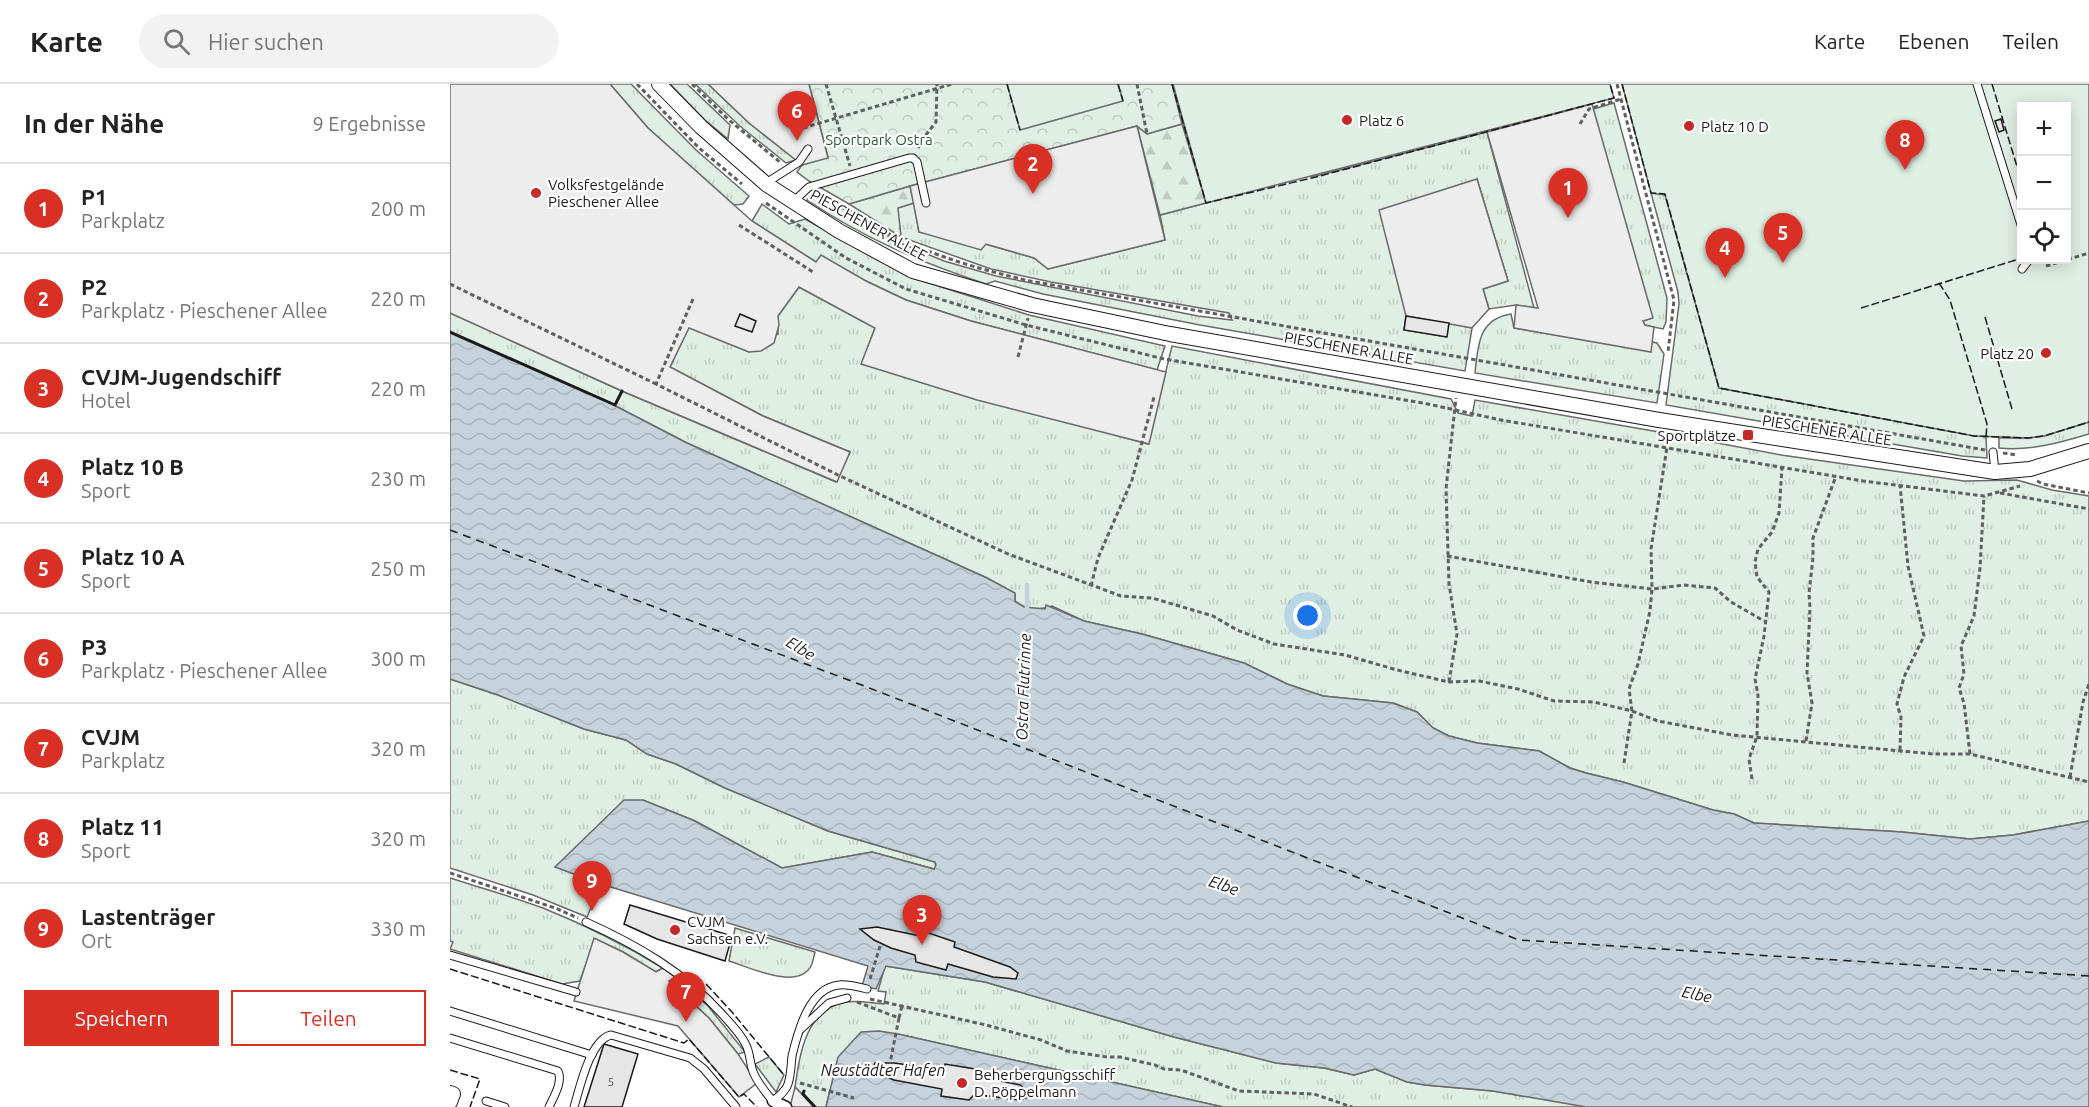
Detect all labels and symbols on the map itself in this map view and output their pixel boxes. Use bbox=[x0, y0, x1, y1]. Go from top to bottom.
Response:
pin: 6 bbox=[778, 92, 816, 141]
place label: Platz 6 bbox=[1359, 112, 1404, 129]
marker: Platz 6 bbox=[1340, 113, 1354, 127]
place label: Platz 10 D bbox=[1701, 118, 1769, 135]
marker: Platz 10 D bbox=[1682, 119, 1696, 133]
pin: 8 bbox=[1886, 120, 1924, 170]
park label: Sportpark Ostra bbox=[825, 131, 933, 148]
pin: 2 bbox=[1014, 144, 1052, 194]
pin: 1 bbox=[1548, 168, 1588, 218]
place label: Volksfestgelände Pieschener Allee bbox=[548, 176, 664, 210]
marker: Volksfestgelände Pieschener Allee bbox=[529, 186, 543, 200]
street label: PIESCHENER ALLEE bbox=[808, 186, 930, 264]
pin: 5 bbox=[1764, 214, 1802, 263]
pin: 4 bbox=[1706, 228, 1744, 278]
street label: PIESCHENER ALLEE bbox=[1283, 328, 1415, 368]
place label: Platz 20 bbox=[1980, 345, 2034, 362]
marker: Platz 20 bbox=[2039, 346, 2053, 360]
street label: PIESCHENER ALLEE bbox=[1761, 411, 1893, 449]
place label: Sportplätze bbox=[1658, 427, 1736, 444]
marker: Sportplätze bbox=[1741, 428, 1755, 442]
your location bbox=[1293, 601, 1322, 630]
water label: Elbe bbox=[784, 632, 818, 664]
water label: Ostra Flutrinne bbox=[1012, 633, 1034, 741]
pin: 9 bbox=[572, 862, 612, 911]
water label: Elbe bbox=[1207, 872, 1241, 898]
pin: 3 bbox=[902, 896, 942, 945]
place label: CVJM Sachsen e.V. bbox=[687, 913, 768, 947]
marker: CVJM Sachsen e.V. bbox=[668, 923, 682, 937]
pin: 7 bbox=[666, 972, 706, 1022]
water label: Elbe bbox=[1680, 982, 1714, 1006]
water label: Neustädter Hafen bbox=[821, 1061, 945, 1079]
place label: Beherbergungsschiff D. Pöppelmann bbox=[974, 1066, 1116, 1100]
house number: 5 bbox=[608, 1075, 614, 1088]
marker: Beherbergungsschiff D. Pöppelmann bbox=[955, 1076, 969, 1090]

